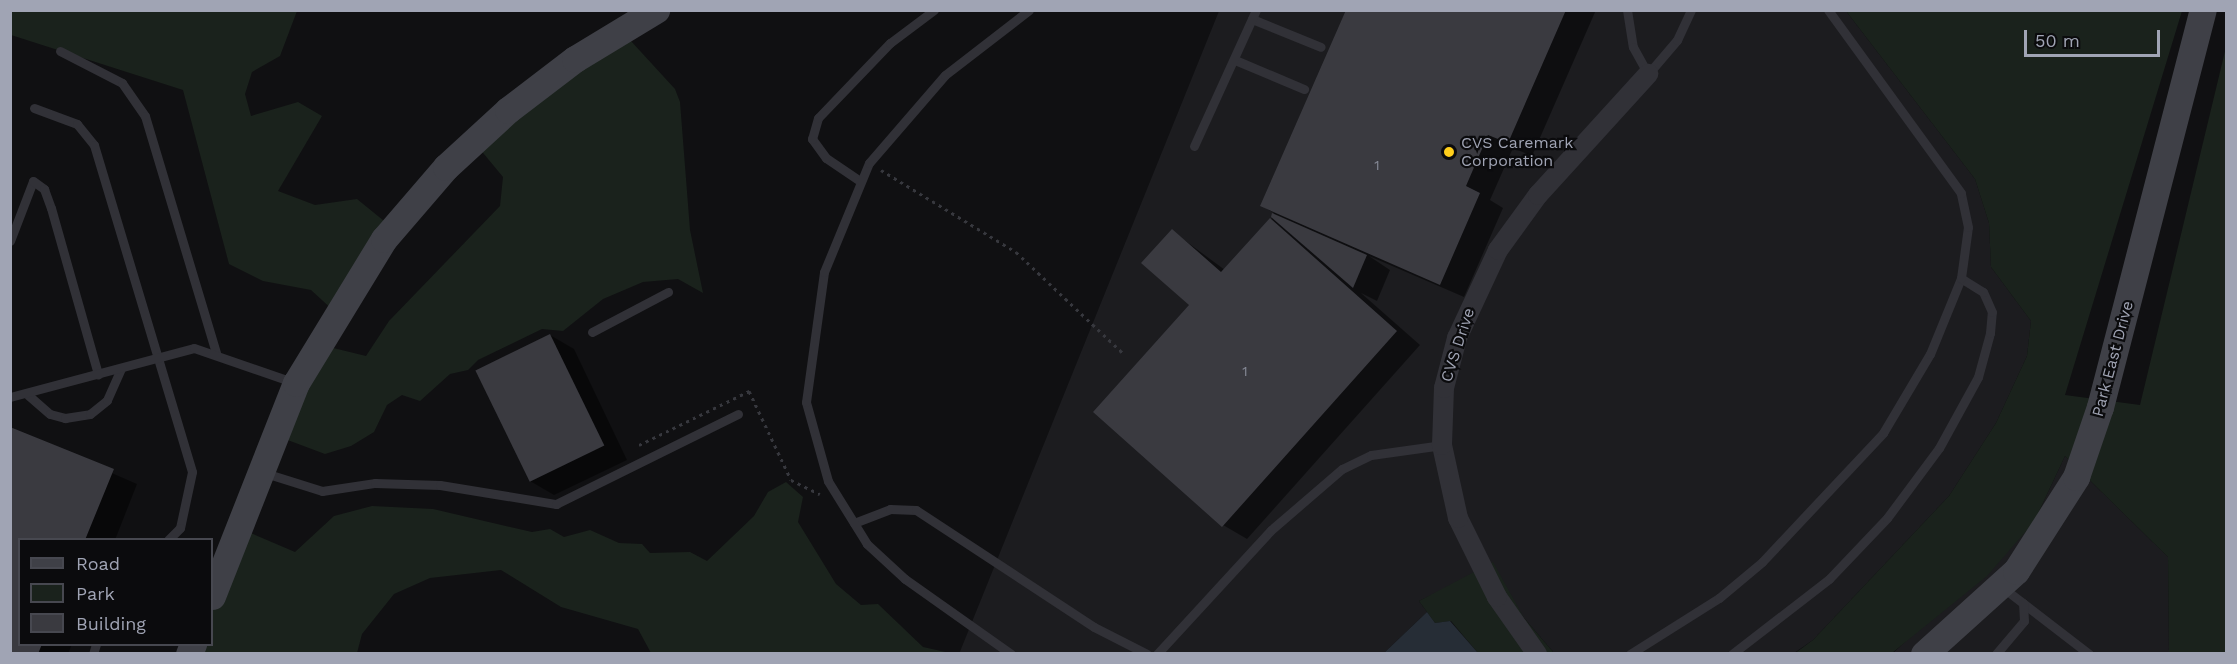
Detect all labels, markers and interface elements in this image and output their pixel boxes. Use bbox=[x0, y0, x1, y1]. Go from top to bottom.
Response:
scale bar bbox=[2027, 18, 2164, 56]
text: 50 m bbox=[2035, 30, 2080, 51]
place label: CVS Caremark Corporation bbox=[1461, 133, 1573, 171]
marker: CVS Caremark Corporation bbox=[1442, 145, 1456, 159]
house number: 1 bbox=[1374, 157, 1380, 173]
street label: Park East Drive bbox=[2088, 299, 2138, 419]
street label: CVS Drive bbox=[1437, 306, 1479, 384]
house number: 1 bbox=[1242, 363, 1248, 379]
legend bbox=[18, 538, 213, 646]
text: Road bbox=[76, 553, 120, 574]
text: Park bbox=[76, 583, 115, 604]
text: Building bbox=[76, 613, 146, 634]

